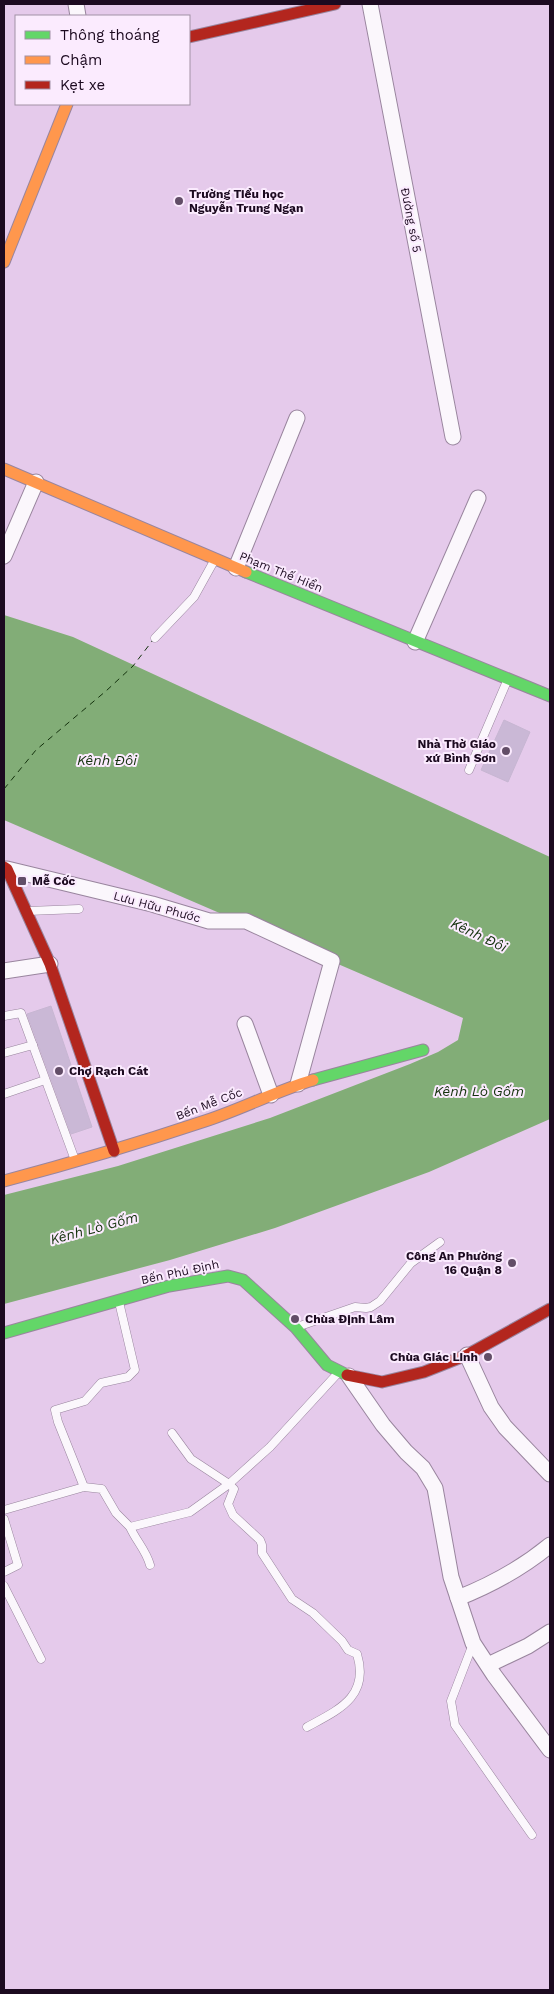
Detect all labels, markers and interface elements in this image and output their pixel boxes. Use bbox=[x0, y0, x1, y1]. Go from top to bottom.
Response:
legend bbox=[15, 15, 190, 105]
text: Thông thoáng bbox=[60, 26, 159, 44]
text: Chậm bbox=[60, 51, 102, 69]
text: Kẹt xe bbox=[60, 76, 105, 94]
street label: Đường số 5 bbox=[398, 186, 424, 254]
place label: Trường Tiểu học Nguyễn Trung Ngạn bbox=[189, 187, 303, 215]
marker: Trường Tiểu học Nguyễn Trung Ngạn bbox=[173, 195, 185, 207]
street label: Phạm Thế Hiển bbox=[237, 549, 325, 595]
place label: Nhà Thờ Giáo xứ Bình Sơn bbox=[418, 737, 496, 765]
marker: Nhà Thờ Giáo xứ Bình Sơn bbox=[500, 745, 512, 757]
water label: Kênh Đôi bbox=[77, 752, 137, 768]
place label: Mễ Cốc bbox=[32, 874, 76, 888]
marker: Mễ Cốc bbox=[16, 875, 28, 887]
street label: Lưu Hữu Phước bbox=[112, 889, 202, 925]
water label: Kênh Đôi bbox=[448, 915, 510, 955]
place label: Chợ Rạch Cát bbox=[69, 1064, 149, 1078]
marker: Chợ Rạch Cát bbox=[53, 1065, 65, 1077]
water label: Kênh Lò Gốm bbox=[434, 1083, 524, 1099]
street label: Bến Mễ Cốc bbox=[174, 1085, 244, 1123]
water label: Kênh Lò Gốm bbox=[48, 1209, 140, 1247]
place label: Công An Phường 16 Quận 8 bbox=[406, 1249, 502, 1277]
street label: Bến Phú Định bbox=[140, 1257, 220, 1287]
marker: Công An Phường 16 Quận 8 bbox=[506, 1257, 518, 1269]
place label: Chùa Định Lâm bbox=[305, 1312, 394, 1326]
marker: Chùa Định Lâm bbox=[289, 1313, 301, 1325]
place label: Chùa Giác Linh bbox=[390, 1350, 478, 1364]
marker: Chùa Giác Linh bbox=[482, 1351, 494, 1363]

